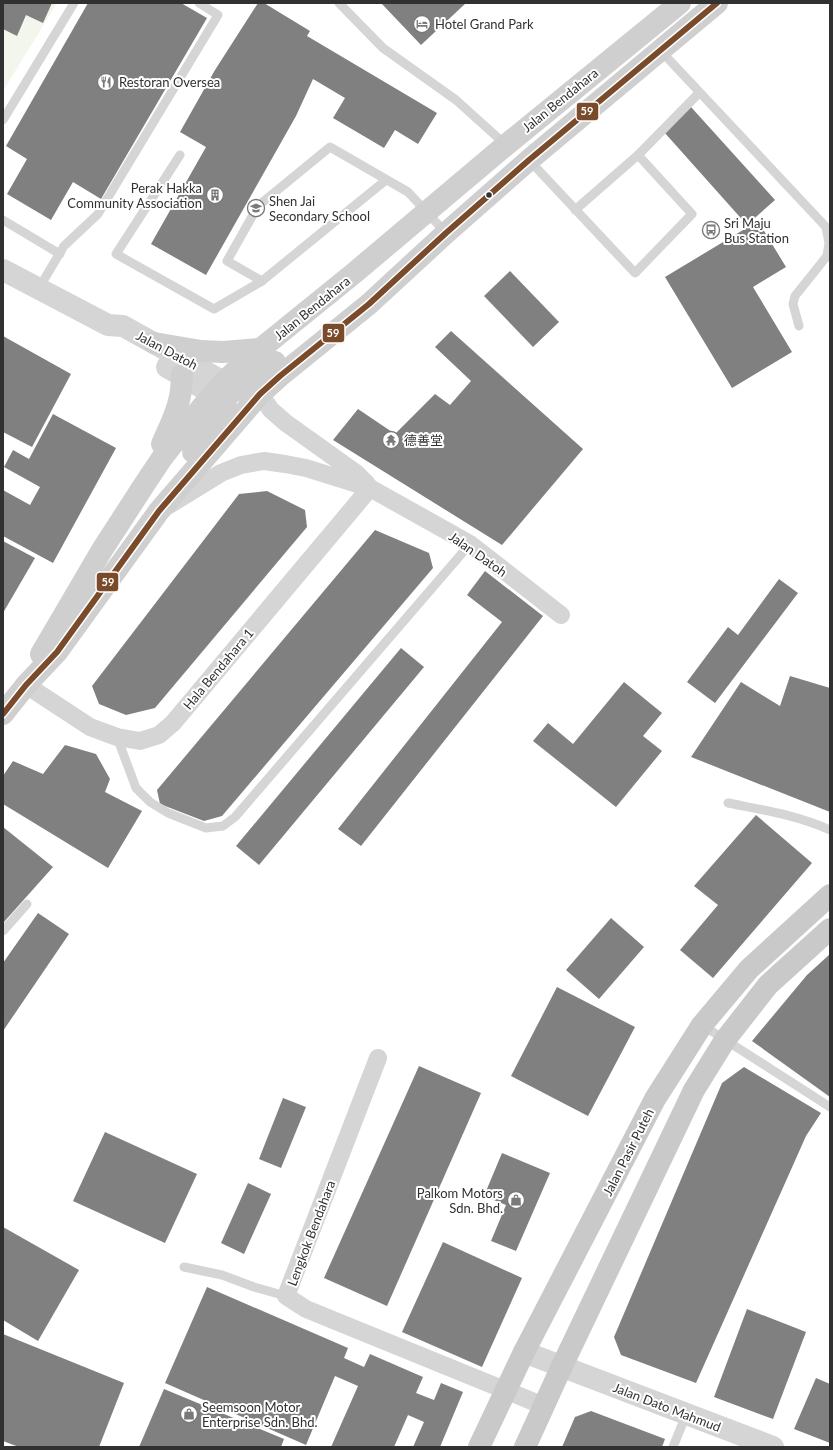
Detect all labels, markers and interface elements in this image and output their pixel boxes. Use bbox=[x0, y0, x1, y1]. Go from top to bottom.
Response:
hotel icon: Hotel Grand Park bbox=[412, 14, 432, 34]
place label: Hotel Grand Park bbox=[435, 16, 534, 32]
street label: Jalan Bendahara bbox=[519, 65, 601, 135]
restaurant icon: Restoran Oversea bbox=[96, 72, 116, 92]
place label: Restoran Oversea bbox=[119, 74, 220, 90]
line badge: 59 bbox=[576, 102, 599, 121]
text: 59 bbox=[581, 104, 593, 117]
place label: Perak Hakka Community Association bbox=[67, 180, 202, 211]
building icon: Perak Hakka Community Association bbox=[205, 185, 225, 205]
unlabelled marker bbox=[484, 190, 494, 200]
place label: Shen Jai Secondary School bbox=[269, 193, 370, 224]
school or university icon: Shen Jai Secondary School bbox=[246, 198, 266, 218]
place label: Sri Maju Bus Station bbox=[724, 215, 789, 246]
bus stop icon: Sri Maju Bus Station bbox=[701, 220, 721, 240]
street label: Jalan Bendahara bbox=[271, 273, 353, 343]
line badge: 59 bbox=[322, 323, 345, 343]
text: 59 bbox=[327, 326, 339, 339]
street label: Jalan Datoh bbox=[134, 327, 200, 373]
temple icon: 德善堂 bbox=[381, 430, 401, 450]
place label: 德善堂 bbox=[404, 432, 443, 448]
street label: Jalan Datoh bbox=[446, 528, 510, 580]
line badge: 59 bbox=[96, 572, 119, 592]
text: 59 bbox=[102, 575, 114, 588]
street label: Hala Bendahara 1 bbox=[179, 625, 257, 713]
street label: Jalan Pasir Puteh bbox=[599, 1106, 657, 1198]
street label: Lengkok Bendahara bbox=[284, 1178, 338, 1288]
place label: Palkom Motors Sdn. Bhd. bbox=[417, 1185, 503, 1216]
shop icon: Palkom Motors Sdn. Bhd. bbox=[506, 1190, 526, 1210]
street label: Jalan Dato Mahmud bbox=[611, 1379, 723, 1435]
place label: Seemsoon Motor Enterprise Sdn. Bhd. bbox=[202, 1399, 318, 1430]
shop icon: Seemsoon Motor Enterprise Sdn. Bhd. bbox=[179, 1404, 199, 1424]

